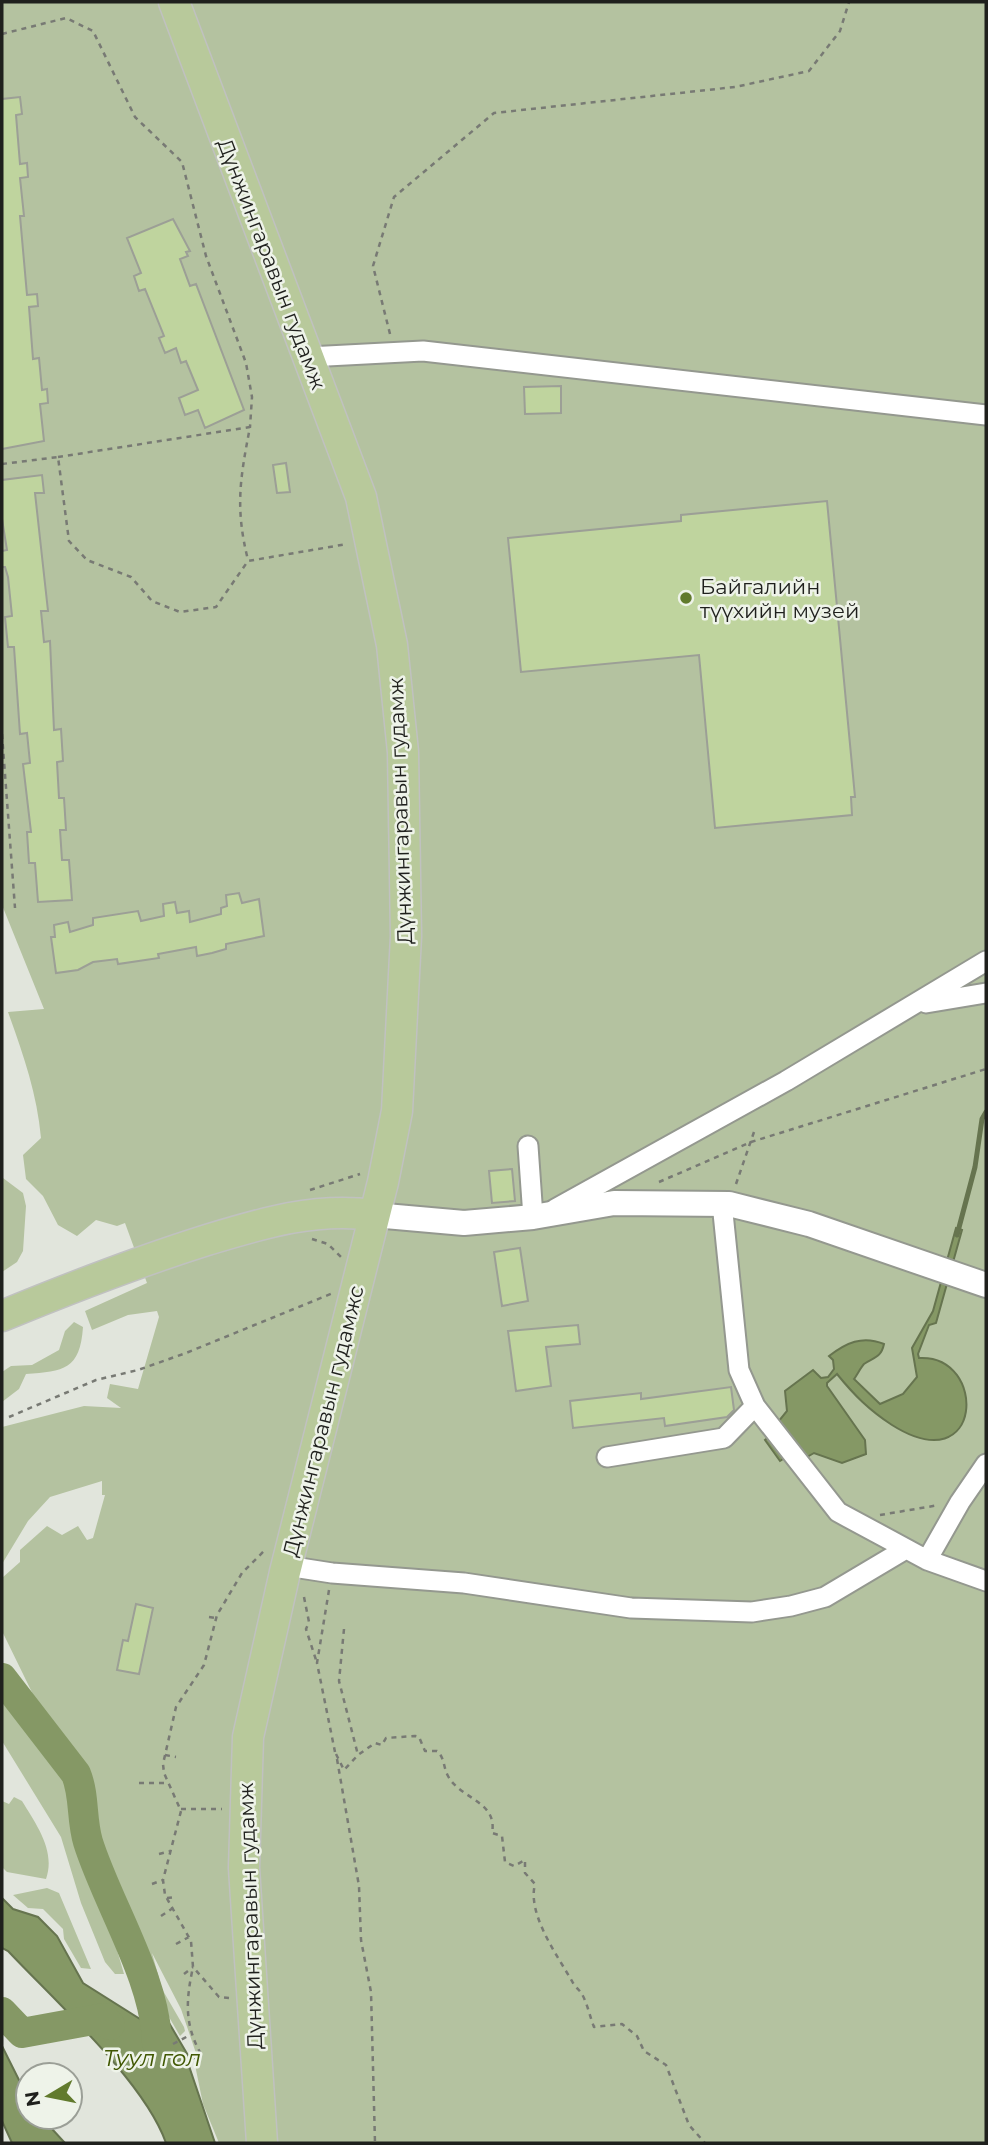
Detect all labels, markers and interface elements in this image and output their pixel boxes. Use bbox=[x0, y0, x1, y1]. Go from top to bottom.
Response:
street label: Дүнжингаравын гудамж bbox=[213, 135, 331, 393]
place label: Байгалийн түүхийн музей bbox=[700, 574, 859, 623]
marker: Байгалийн түүхийн музей bbox=[678, 590, 694, 606]
street label: Дүнжингаравын гудамж bbox=[383, 677, 417, 945]
street label: Дүнжингаравын гудамжс bbox=[277, 1283, 369, 1559]
street label: Дүнжингаравын гудамж bbox=[233, 1782, 267, 2050]
water label: Туул гол bbox=[103, 2044, 201, 2072]
north arrow bbox=[14, 2061, 84, 2131]
text: N bbox=[20, 2089, 45, 2108]

